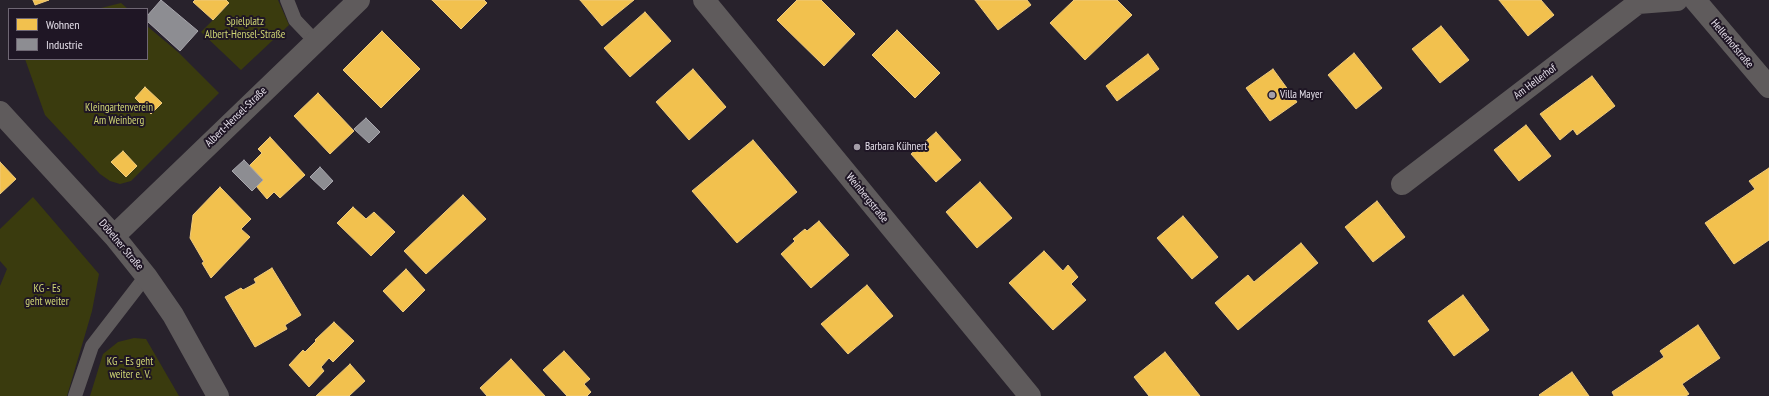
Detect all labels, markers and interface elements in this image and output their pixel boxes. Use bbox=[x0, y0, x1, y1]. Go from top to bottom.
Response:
legend bbox=[8, 8, 148, 60]
park label: Spielplatz Albert-Hensel-Straße bbox=[205, 15, 285, 41]
text: Wohnen bbox=[46, 17, 80, 32]
street label: Hellerhofstraße bbox=[1708, 17, 1756, 71]
text: Industrie bbox=[46, 37, 83, 52]
street label: Am Hellerhof bbox=[1511, 62, 1559, 102]
street label: Albert-Hensel-Straße bbox=[202, 84, 270, 150]
place label: Villa Mayer bbox=[1280, 88, 1322, 102]
marker: Villa Mayer bbox=[1267, 90, 1277, 100]
park label: Kleingartenverein Am Weinberg bbox=[85, 101, 153, 127]
place label: Barbara Kühnert bbox=[865, 140, 927, 154]
marker: Barbara Kühnert bbox=[852, 142, 862, 152]
street label: Weinbergstraße bbox=[843, 171, 891, 225]
street label: Döbelner Straße bbox=[96, 217, 146, 273]
park label: KG - Es geht weiter bbox=[25, 282, 69, 308]
park label: KG - Es geht weiter e. V. bbox=[107, 355, 153, 381]

